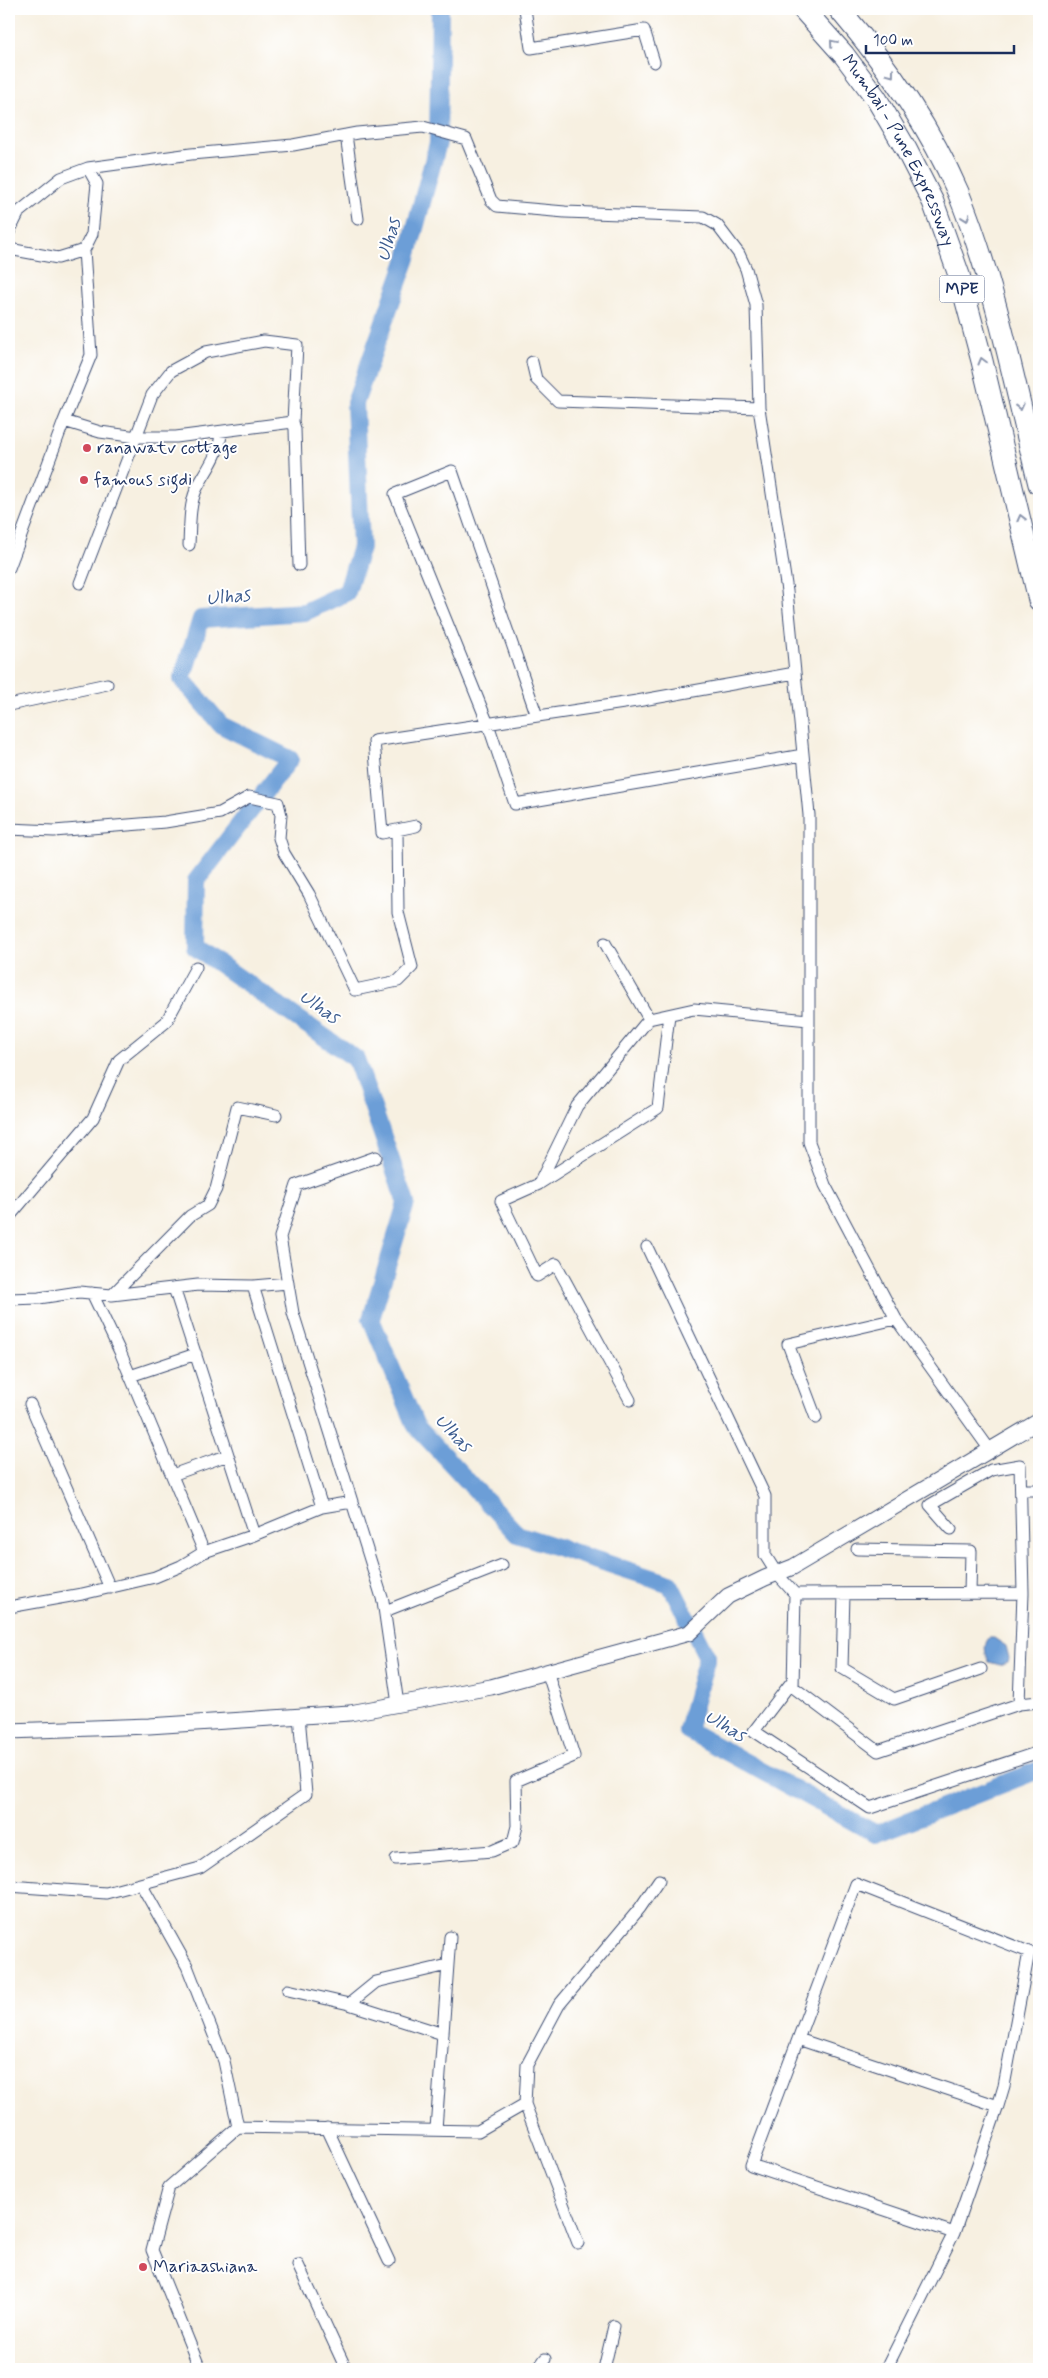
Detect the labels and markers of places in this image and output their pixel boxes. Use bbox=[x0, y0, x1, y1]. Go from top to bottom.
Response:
place label: ranawatv cottage bbox=[97, 436, 238, 460]
marker: ranawatv cottage bbox=[81, 442, 93, 454]
place label: famous sigdi bbox=[94, 468, 192, 494]
marker: famous sigdi bbox=[78, 474, 90, 486]
place label: Mariaashiana bbox=[153, 2255, 258, 2279]
marker: Mariaashiana bbox=[137, 2261, 149, 2273]

